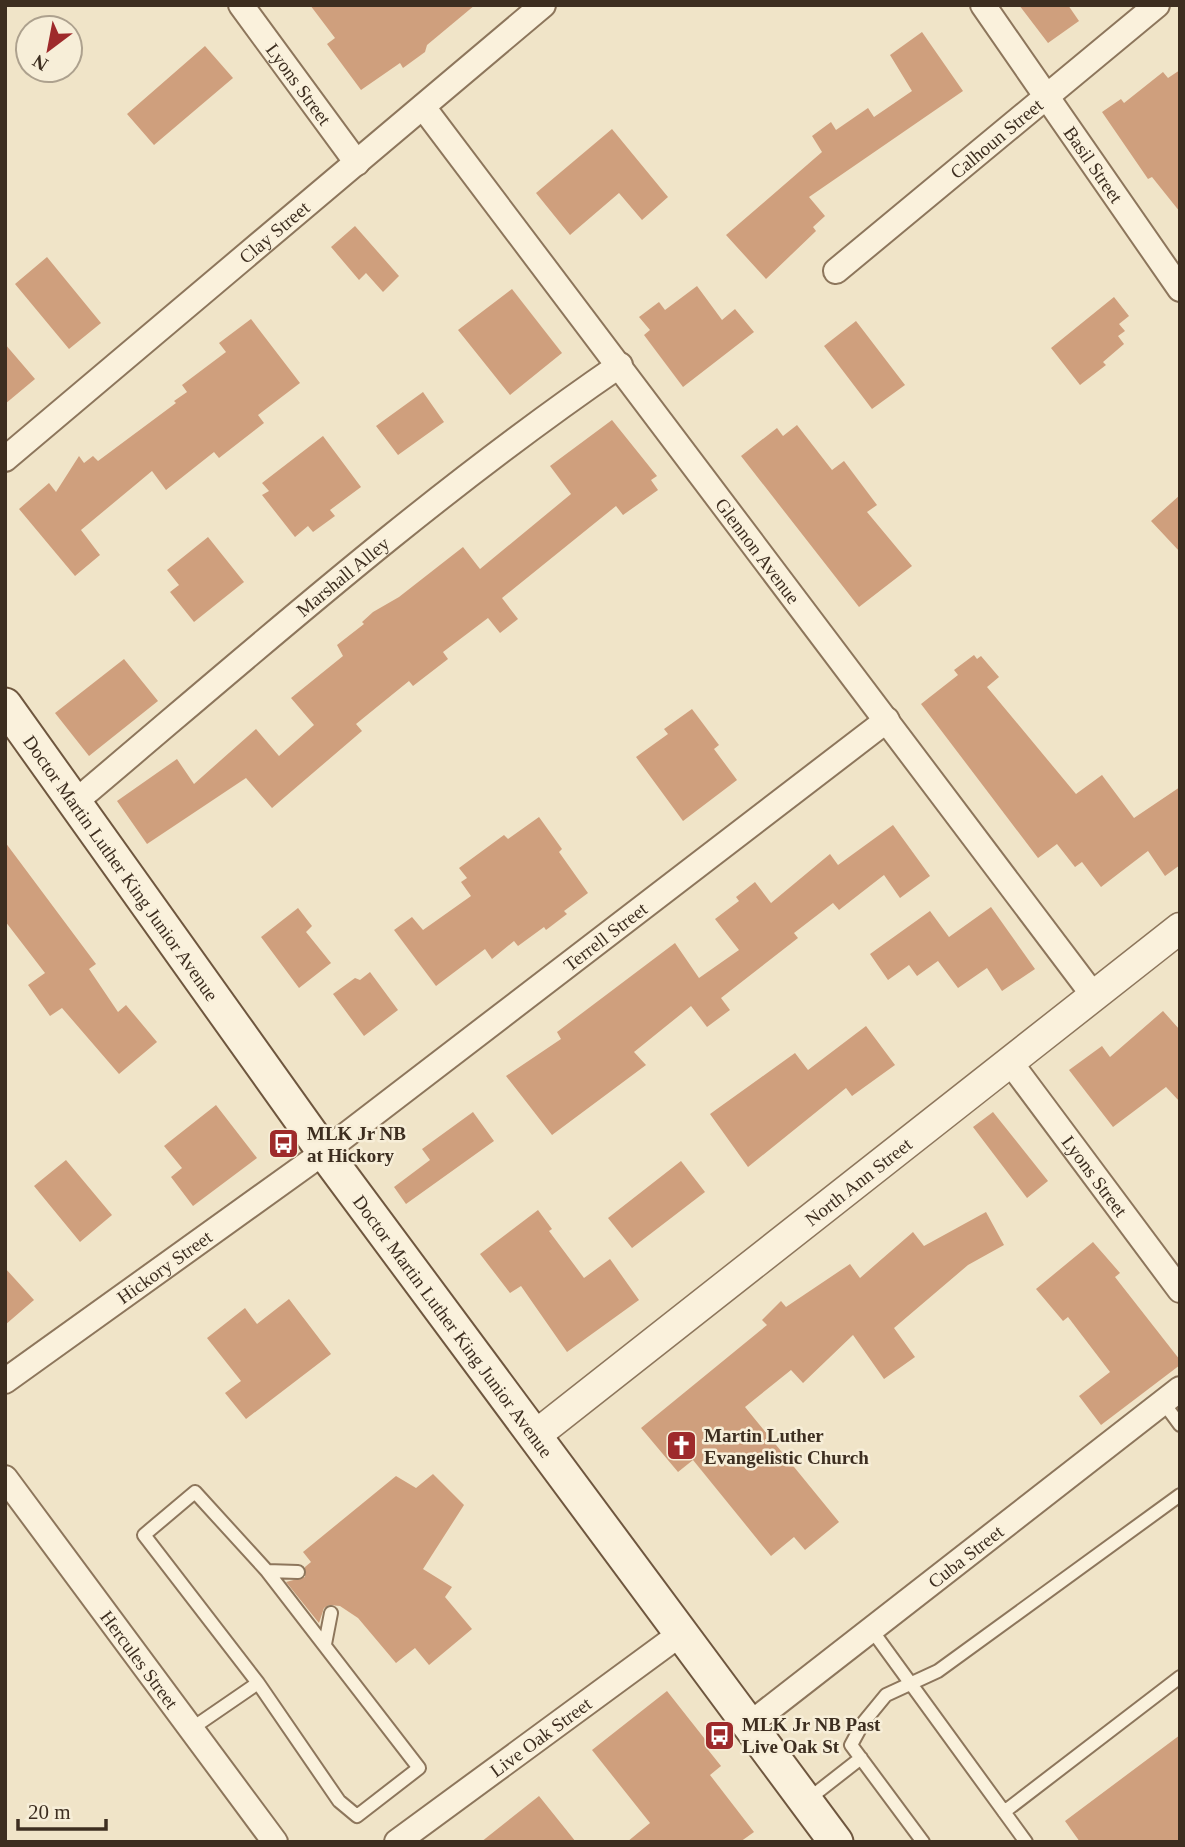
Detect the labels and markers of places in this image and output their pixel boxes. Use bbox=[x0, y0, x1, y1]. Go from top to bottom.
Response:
place label: MLK Jr NB at Hickory bbox=[307, 1123, 406, 1166]
bus stop icon: MLK Jr NB at Hickory bbox=[267, 1127, 301, 1161]
place label: Martin Luther Evangelistic Church bbox=[704, 1425, 869, 1468]
church icon: Martin Luther Evangelistic Church bbox=[664, 1429, 698, 1463]
place label: MLK Jr NB Past Live Oak St bbox=[742, 1714, 881, 1757]
bus stop icon: MLK Jr NB Past Live Oak St bbox=[702, 1718, 736, 1752]

